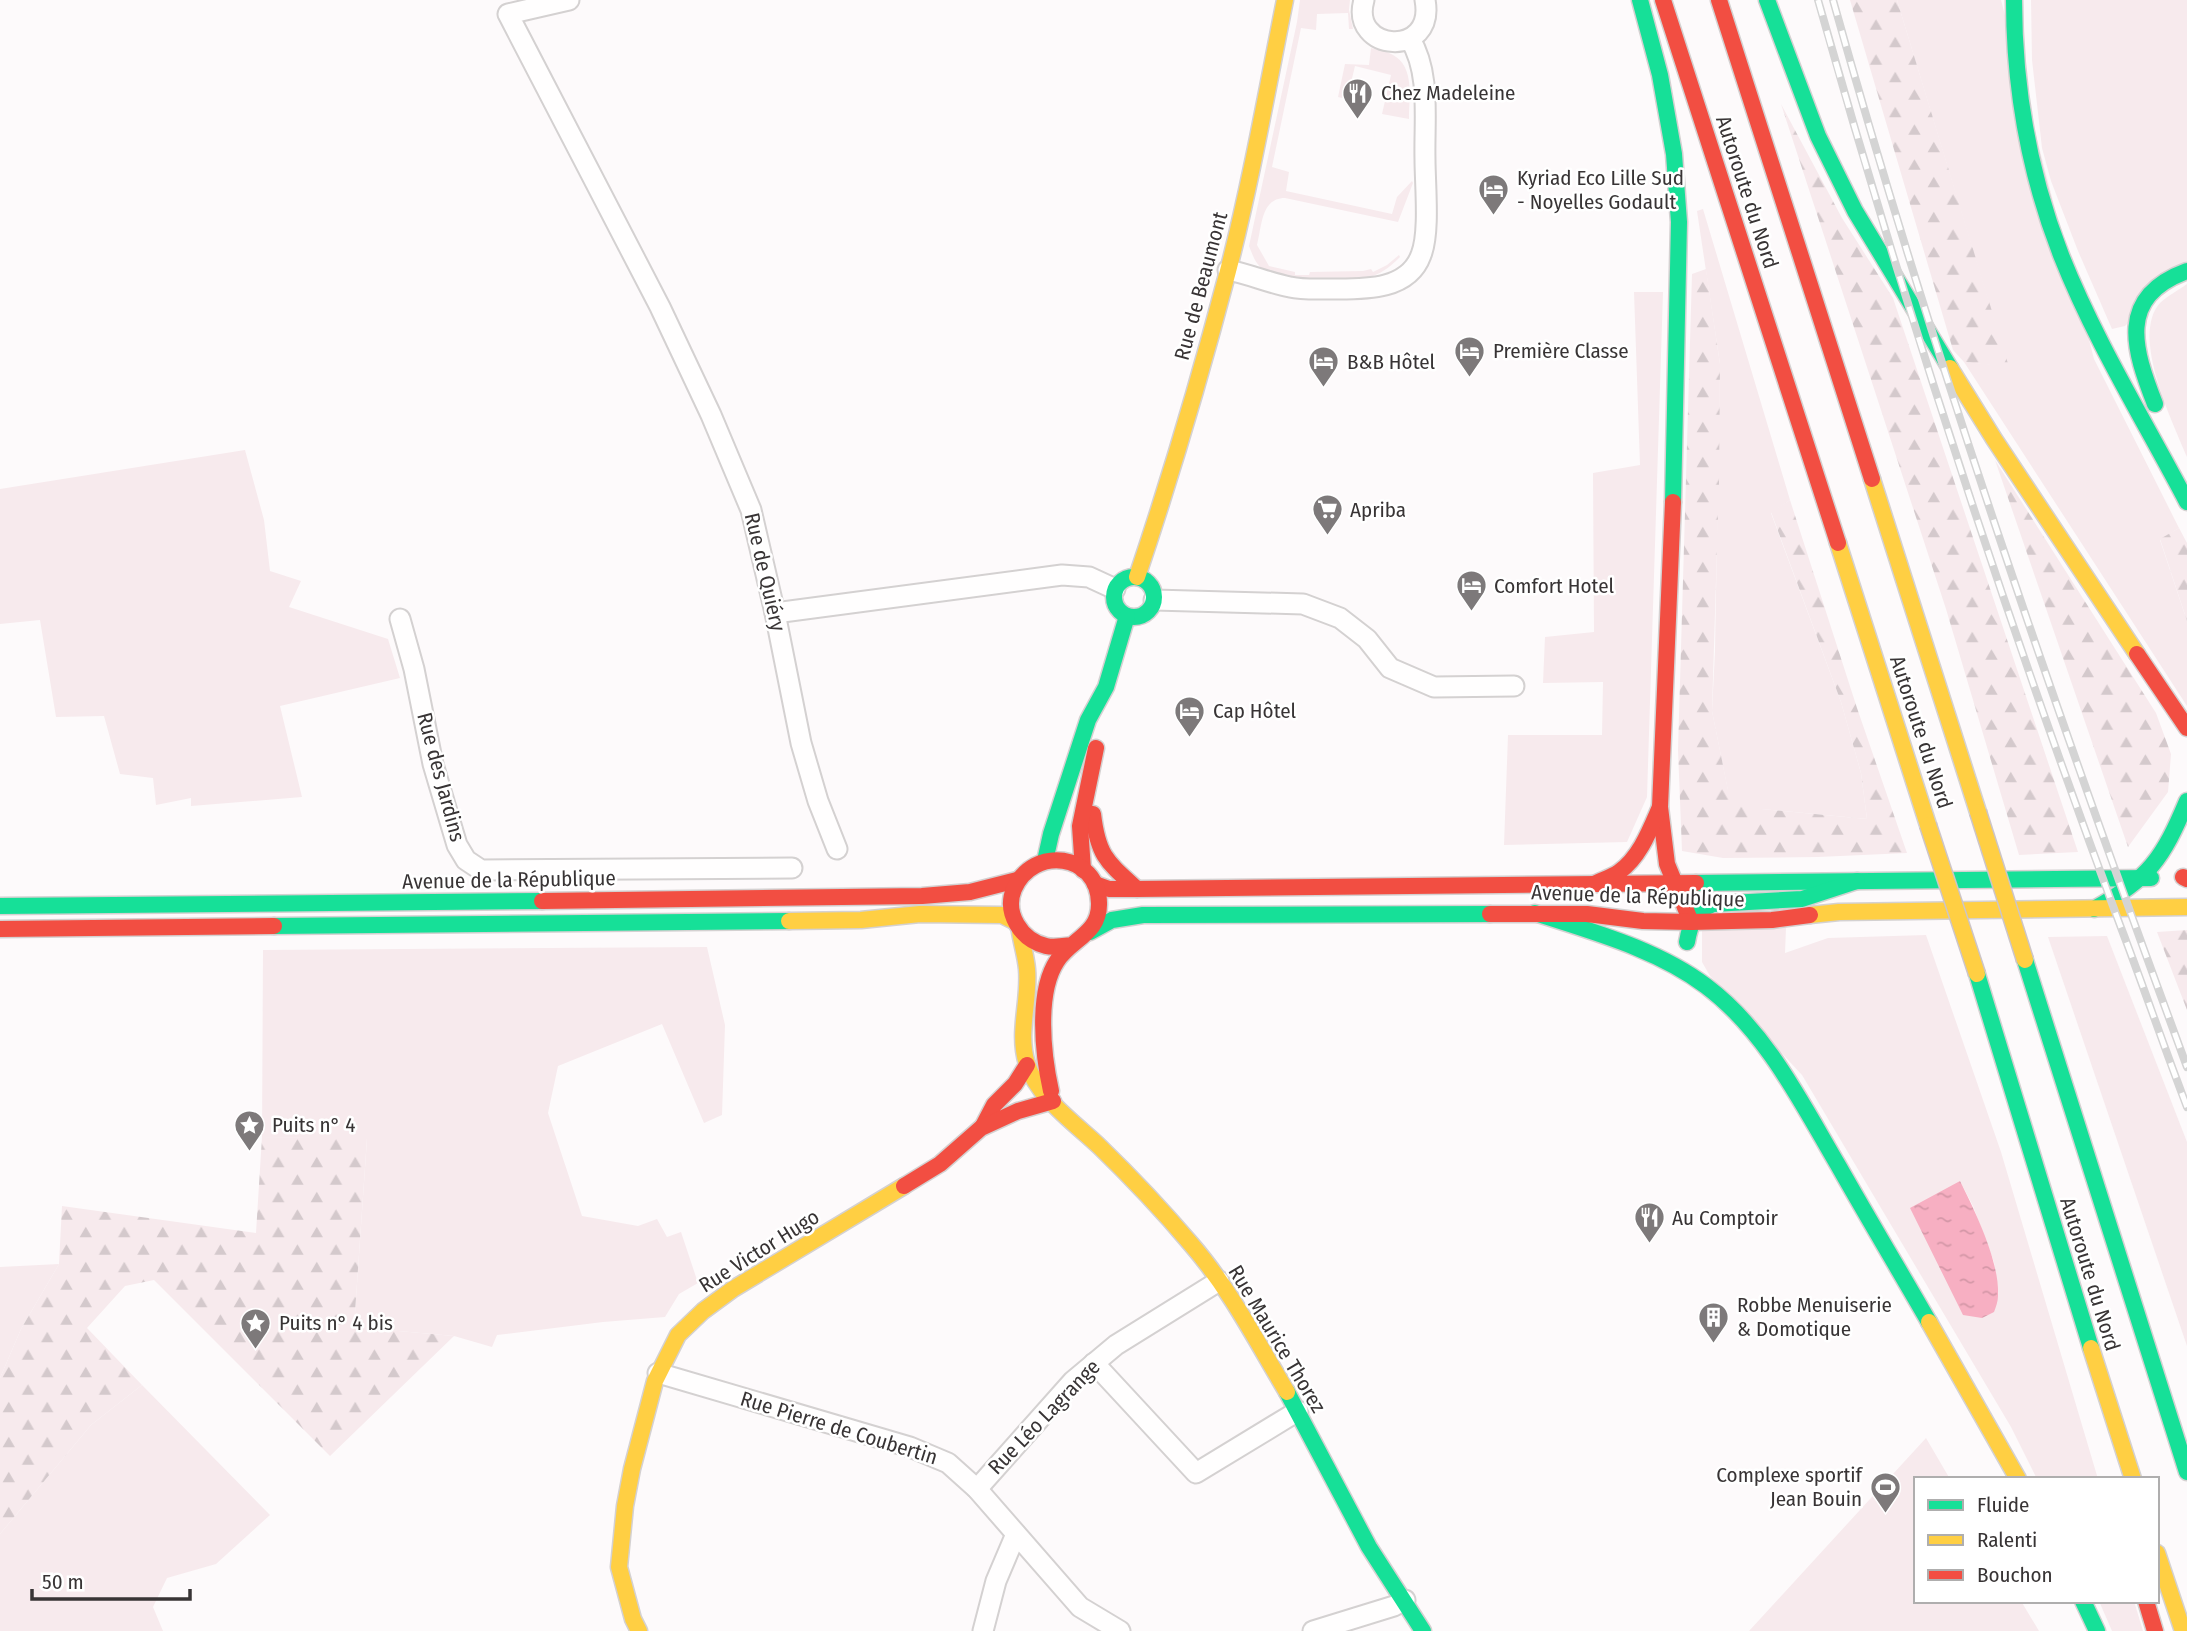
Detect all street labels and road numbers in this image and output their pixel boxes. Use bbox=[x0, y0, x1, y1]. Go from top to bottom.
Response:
street label: Autoroute du Nord bbox=[1710, 112, 1784, 272]
street label: Rue de Beaumont bbox=[1169, 209, 1233, 363]
street label: Rue de Quiéry bbox=[739, 510, 791, 634]
street label: Autoroute du Nord bbox=[1884, 652, 1958, 812]
street label: Rue des Jardins bbox=[411, 710, 471, 844]
street label: Avenue de la République bbox=[402, 865, 616, 895]
street label: Avenue de la République bbox=[1531, 879, 1745, 913]
street label: Autoroute du Nord bbox=[2054, 1194, 2126, 1354]
street label: Rue Victor Hugo bbox=[694, 1204, 824, 1298]
street label: Rue Maurice Thorez bbox=[1223, 1260, 1331, 1418]
street label: Rue Léo Lagrange bbox=[983, 1354, 1105, 1480]
street label: Rue Pierre de Coubertin bbox=[737, 1386, 941, 1470]

